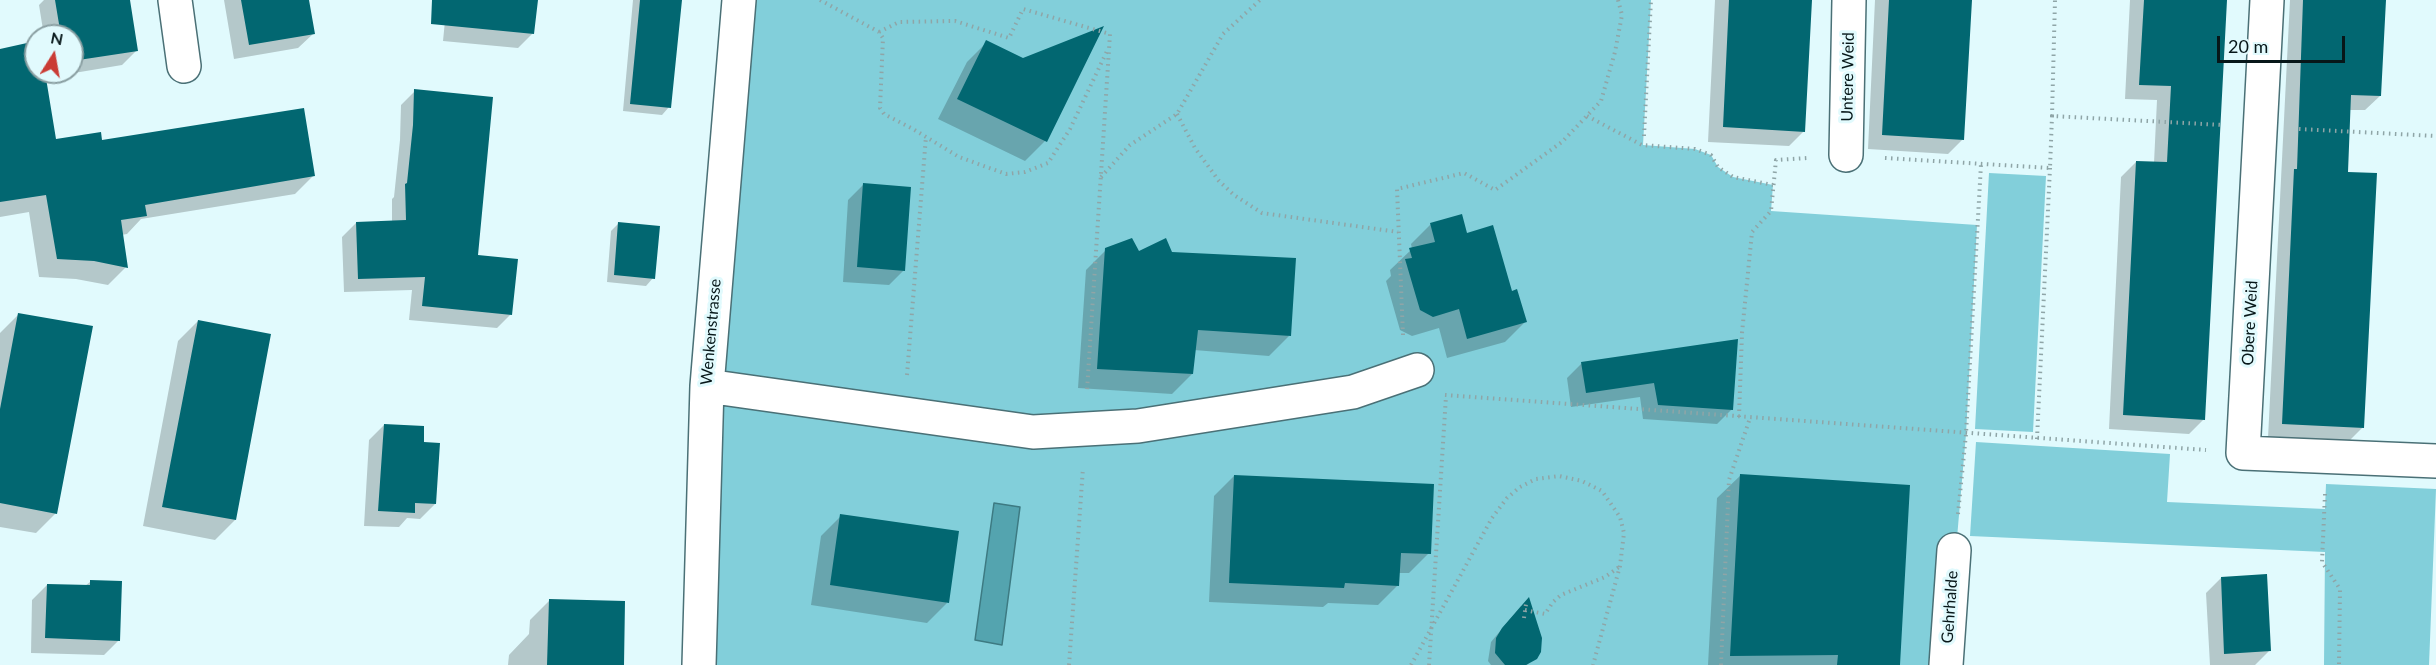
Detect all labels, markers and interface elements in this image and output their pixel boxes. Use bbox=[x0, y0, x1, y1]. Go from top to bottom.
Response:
north arrow bbox=[24, 24, 84, 84]
scale bar bbox=[2220, 24, 2348, 62]
text: N bbox=[49, 27, 65, 48]
street label: Untere Weid bbox=[1838, 32, 1858, 122]
text: 20 m bbox=[2228, 35, 2268, 57]
street label: Wenkenstrasse bbox=[697, 278, 725, 386]
street label: Obere Weid bbox=[2238, 280, 2262, 366]
street label: Gehrhalde bbox=[1938, 570, 1962, 644]

